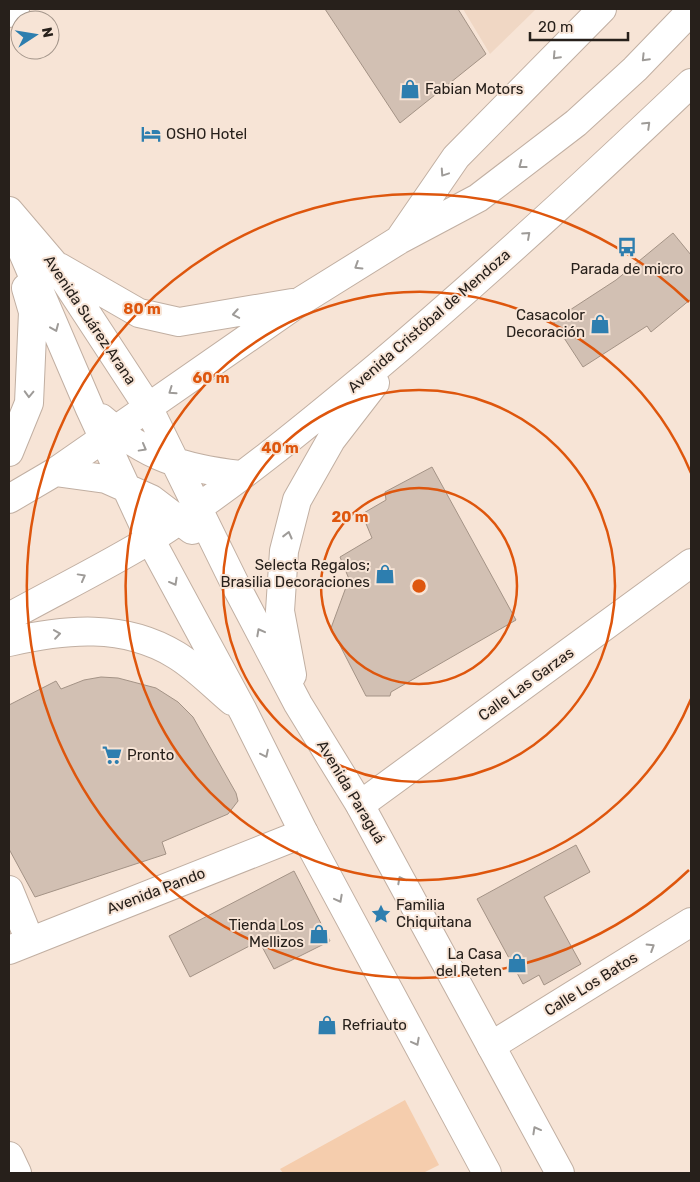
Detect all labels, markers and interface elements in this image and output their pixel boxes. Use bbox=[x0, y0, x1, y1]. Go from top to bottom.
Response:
north arrow bbox=[10, 10, 60, 60]
scale bar bbox=[530, 10, 628, 42]
text: 20 m bbox=[538, 18, 573, 36]
text: N bbox=[38, 26, 57, 39]
one-way arrow bbox=[553, 50, 562, 59]
one-way arrow bbox=[642, 53, 651, 62]
shop icon: Fabian Motors bbox=[399, 78, 421, 100]
place label: Fabian Motors bbox=[425, 80, 524, 98]
one-way arrow bbox=[641, 122, 650, 131]
hotel icon: OSHO Hotel bbox=[140, 123, 162, 145]
place label: OSHO Hotel bbox=[166, 125, 247, 143]
one-way arrow bbox=[519, 159, 528, 167]
one-way arrow bbox=[441, 168, 450, 177]
one-way arrow bbox=[522, 232, 531, 241]
bus stop icon: Parada de micro bbox=[616, 236, 638, 258]
street label: Avenida Cristóbal de Mendoza bbox=[344, 246, 514, 396]
street label: Avenida Suárez Arana bbox=[40, 252, 140, 388]
one-way arrow bbox=[354, 259, 363, 269]
place label: Parada de micro bbox=[571, 260, 683, 278]
text: 80 m bbox=[123, 300, 161, 318]
place label: Casacolor Decoración bbox=[506, 306, 585, 341]
one-way arrow bbox=[231, 308, 240, 318]
shop icon: Casacolor Decoración bbox=[589, 313, 611, 335]
one-way arrow bbox=[49, 323, 60, 332]
text: 60 m bbox=[193, 369, 229, 387]
one-way arrow bbox=[168, 385, 178, 394]
one-way arrow bbox=[24, 390, 34, 398]
text: 40 m bbox=[261, 439, 299, 457]
one-way arrow bbox=[138, 442, 147, 452]
text: 20 m bbox=[332, 508, 368, 526]
one-way arrow bbox=[282, 531, 293, 540]
place label: Selecta Regalos; Brasilia Decoraciones bbox=[220, 556, 370, 591]
shop icon: Selecta Regalos; Brasilia Decoraciones bbox=[374, 563, 396, 585]
one-way arrow bbox=[77, 573, 86, 583]
one-way arrow bbox=[167, 576, 177, 585]
centre of rings bbox=[410, 577, 428, 595]
one-way arrow bbox=[256, 628, 266, 637]
one-way arrow bbox=[53, 629, 61, 640]
street label: Calle Las Garzas bbox=[475, 643, 577, 725]
street label: Avenida Paraguá bbox=[313, 737, 389, 847]
supermarket icon: Pronto bbox=[101, 744, 123, 766]
place label: Pronto bbox=[127, 746, 174, 764]
one-way arrow bbox=[259, 749, 269, 758]
street label: Avenida Pando bbox=[104, 864, 208, 918]
one-way arrow bbox=[397, 876, 407, 885]
one-way arrow bbox=[333, 894, 343, 903]
place label: Familia Chiquitana bbox=[396, 896, 472, 931]
place icon: Familia Chiquitana bbox=[370, 903, 392, 925]
place label: Tienda Los Mellizos bbox=[229, 916, 304, 951]
shop icon: Tienda Los Mellizos bbox=[308, 923, 330, 945]
one-way arrow bbox=[646, 944, 655, 953]
place label: La Casa del Reten bbox=[436, 945, 502, 980]
street label: Calle Los Batos bbox=[541, 948, 641, 1020]
shop icon: La Casa del Reten bbox=[506, 952, 528, 974]
shop icon: Refriauto bbox=[316, 1014, 338, 1036]
place label: Refriauto bbox=[342, 1016, 407, 1034]
one-way arrow bbox=[410, 1037, 420, 1046]
one-way arrow bbox=[533, 1127, 543, 1136]

